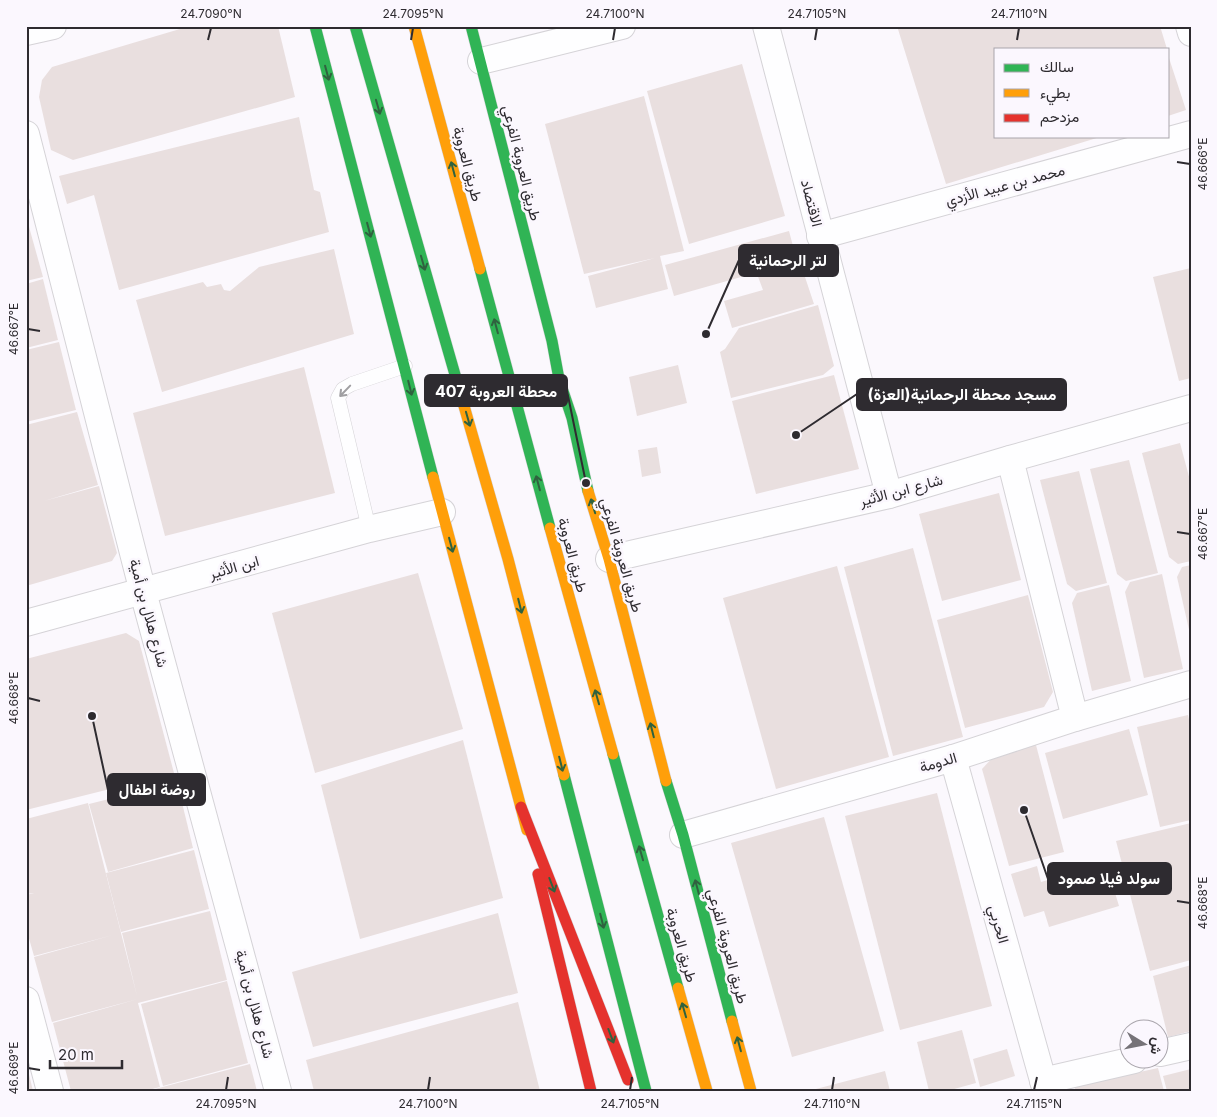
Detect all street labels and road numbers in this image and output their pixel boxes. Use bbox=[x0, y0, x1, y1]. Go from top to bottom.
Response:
street label: طريق العروبة الفرعي bbox=[495, 103, 546, 224]
street label: طريق العروبة bbox=[448, 124, 487, 204]
street label: محمد بن عبيد الأزدي bbox=[943, 160, 1068, 214]
street label: الاقتصاد bbox=[797, 177, 827, 229]
street label: شارع ابن الأثير bbox=[856, 470, 946, 512]
street label: طريق العروبة الفرعي bbox=[593, 495, 648, 616]
street label: طريق العروبة bbox=[553, 515, 592, 595]
street label: ابن الأثير bbox=[206, 551, 262, 584]
street label: شارع هلال بن أمية bbox=[123, 557, 173, 670]
street label: الدومة bbox=[917, 748, 959, 776]
street label: طريق العروبة الفرعي bbox=[700, 886, 753, 1007]
street label: الحربي bbox=[981, 903, 1014, 946]
street label: طريق العروبة bbox=[661, 905, 702, 985]
street label: شارع هلال بن أمية bbox=[229, 948, 279, 1061]

